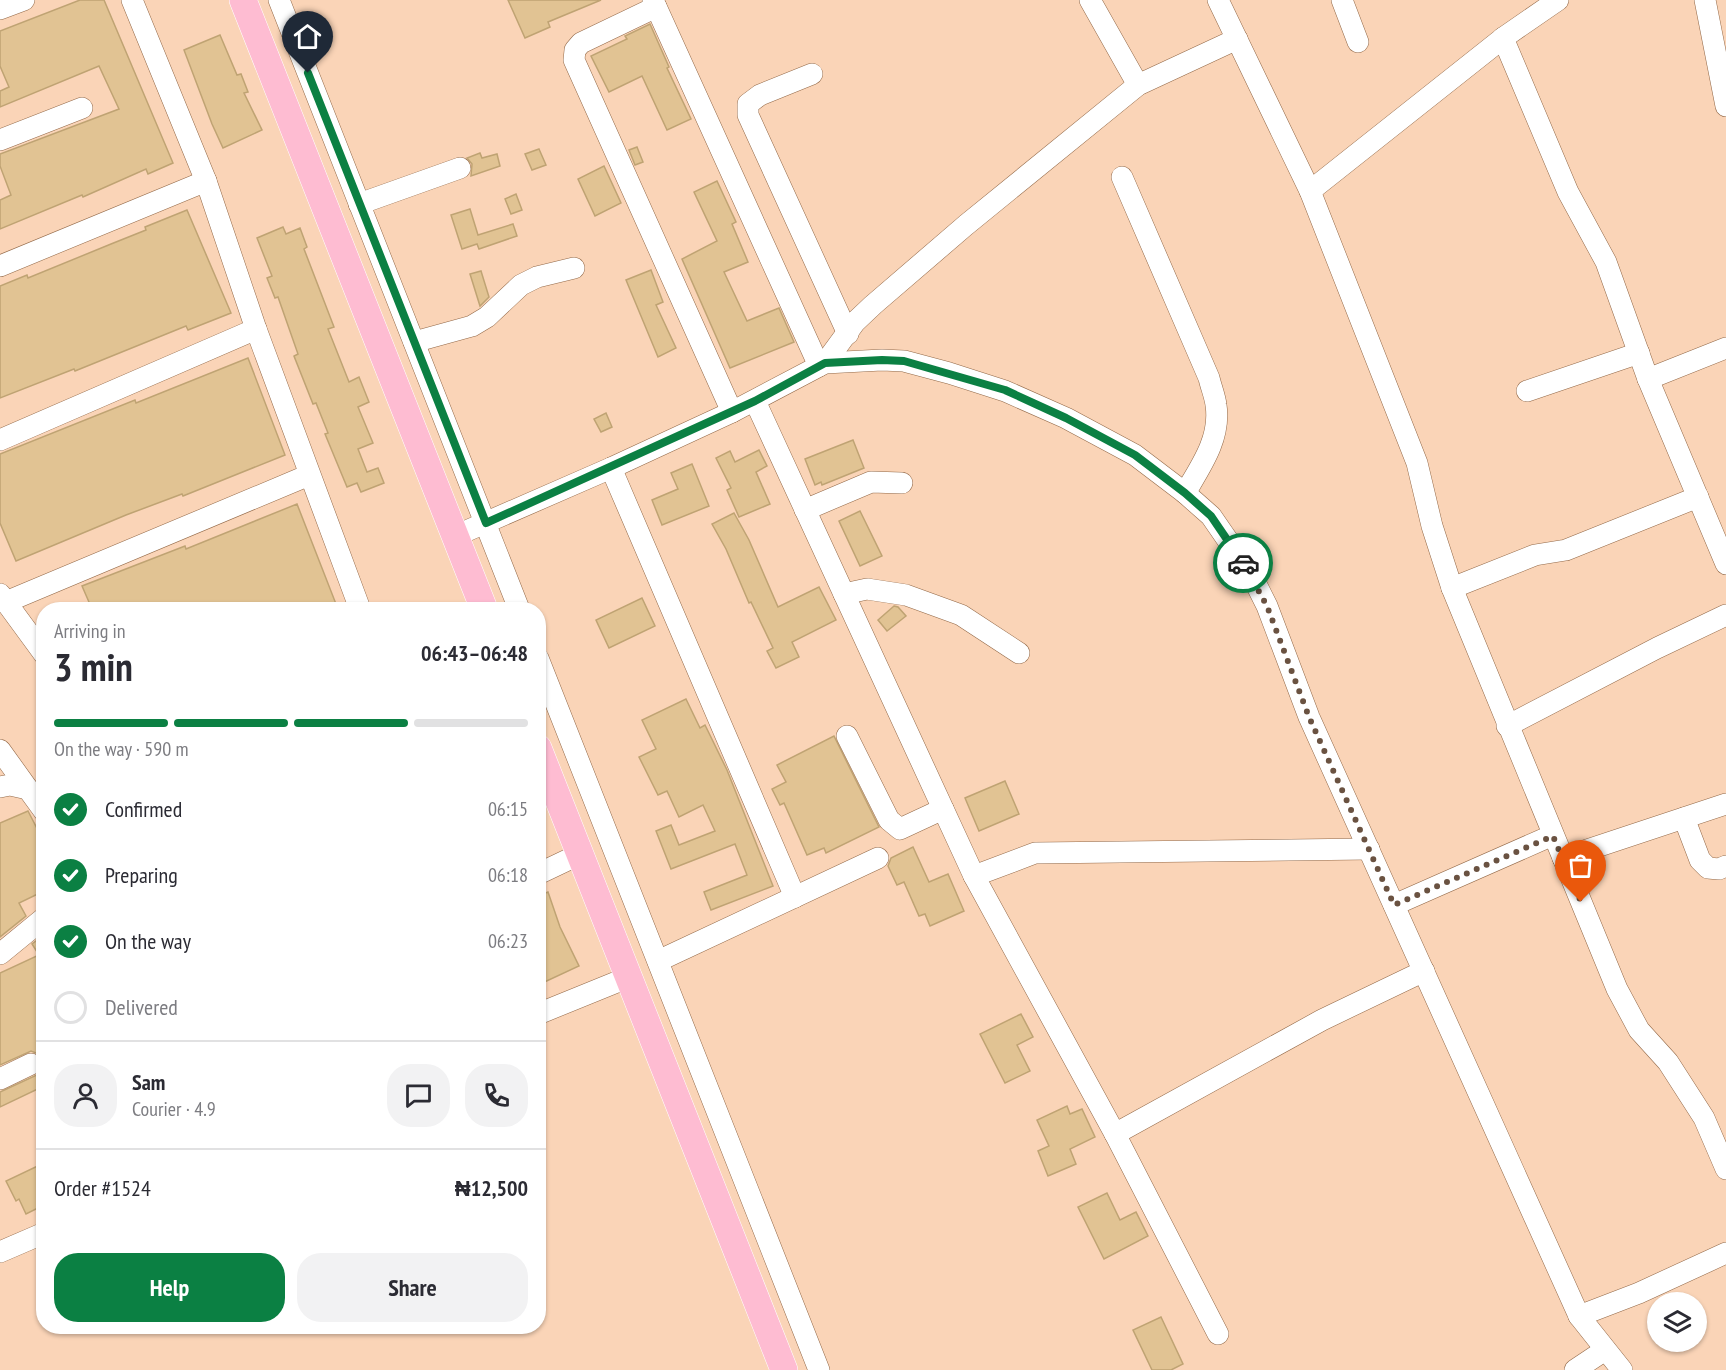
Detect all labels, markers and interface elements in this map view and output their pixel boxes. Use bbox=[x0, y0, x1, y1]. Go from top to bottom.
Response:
pin bbox=[282, 11, 333, 73]
icon: home bbox=[291, 20, 324, 53]
courier bbox=[1213, 533, 1273, 593]
icon: car bbox=[1227, 547, 1260, 580]
text: Arriving in bbox=[54, 618, 126, 644]
text: 06:43–06:48 bbox=[421, 639, 528, 667]
text: 3 min bbox=[54, 641, 133, 692]
text: On the way · 590 m bbox=[54, 736, 189, 762]
icon: check bbox=[54, 793, 87, 826]
text: Confirmed bbox=[105, 795, 182, 823]
text: 06:15 bbox=[488, 796, 528, 822]
pin bbox=[1555, 840, 1606, 902]
icon: bag bbox=[1564, 849, 1597, 882]
icon: check bbox=[54, 859, 87, 892]
text: Preparing bbox=[105, 861, 178, 889]
text: 06:18 bbox=[488, 862, 528, 888]
icon: check bbox=[54, 925, 87, 958]
text: On the way bbox=[105, 927, 191, 955]
text: 06:23 bbox=[488, 928, 528, 954]
text: Delivered bbox=[105, 993, 178, 1021]
button: person bbox=[54, 1064, 117, 1127]
button: chat bbox=[387, 1064, 450, 1127]
button: phone bbox=[465, 1064, 528, 1127]
text: Sam bbox=[132, 1068, 165, 1096]
text: Courier · 4.9 bbox=[132, 1096, 216, 1122]
text: Order #1524 bbox=[54, 1174, 151, 1202]
text: ₦12,500 bbox=[455, 1174, 528, 1202]
button: Help bbox=[54, 1253, 285, 1322]
button: Share bbox=[297, 1253, 528, 1322]
map controls bbox=[1647, 1292, 1707, 1352]
button: layers bbox=[1647, 1292, 1707, 1352]

